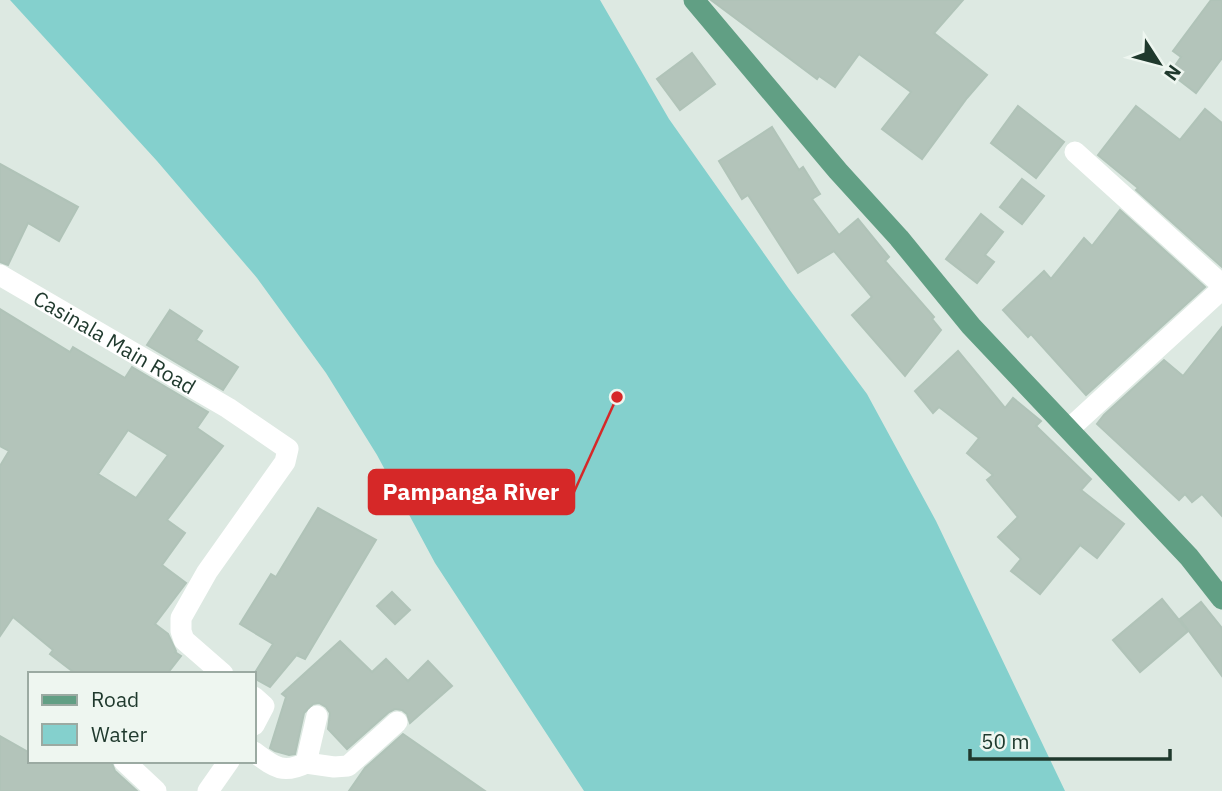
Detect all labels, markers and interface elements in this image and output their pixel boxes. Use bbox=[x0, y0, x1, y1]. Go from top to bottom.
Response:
north arrow bbox=[1124, 28, 1194, 98]
text: N bbox=[1159, 60, 1187, 86]
street label: Casinala Main Road bbox=[29, 284, 201, 400]
callout: Pampanga River bbox=[369, 470, 574, 514]
text: Pampanga River bbox=[383, 476, 559, 506]
legend bbox=[28, 672, 256, 763]
text: Road bbox=[91, 685, 139, 713]
scale bar bbox=[970, 718, 1170, 762]
text: Water bbox=[91, 720, 148, 748]
text: 50 m bbox=[981, 727, 1030, 755]

